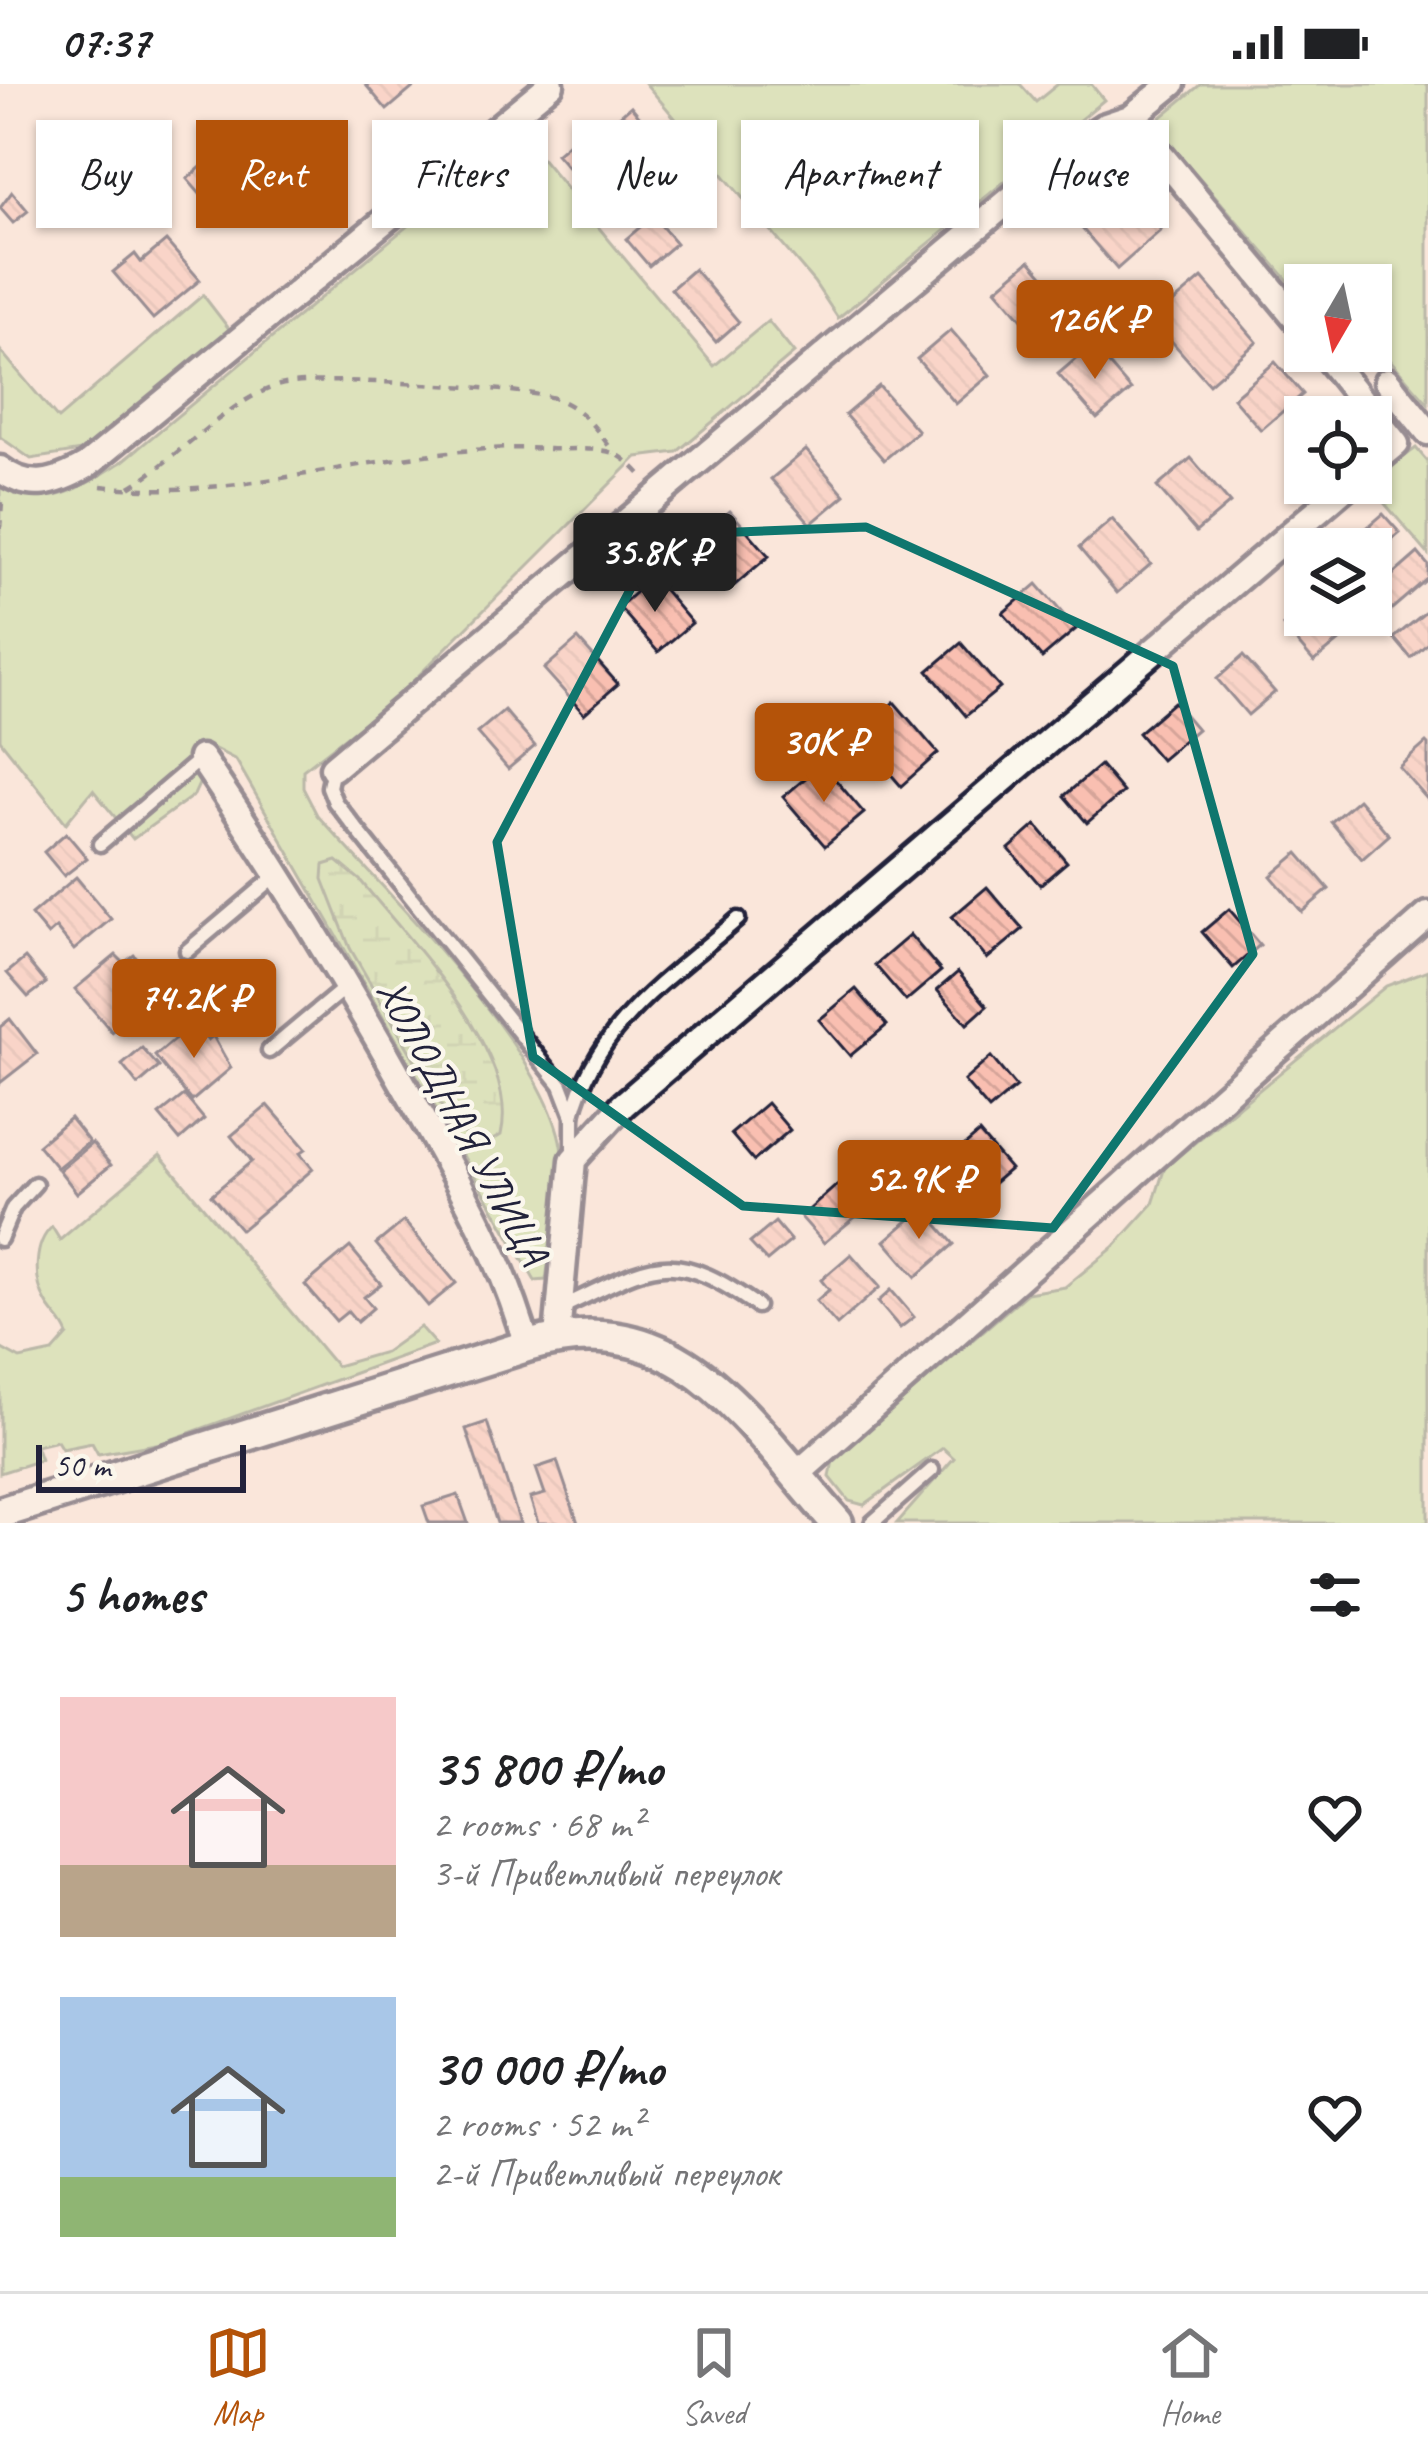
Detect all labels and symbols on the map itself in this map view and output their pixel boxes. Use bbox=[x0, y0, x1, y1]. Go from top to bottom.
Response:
north arrow bbox=[1284, 264, 1392, 372]
pin: 126K ₽ bbox=[997, 280, 1193, 382]
pin: 35.8K ₽ bbox=[544, 513, 766, 615]
pin: 30K ₽ bbox=[740, 703, 908, 805]
pin: 74.2K ₽ bbox=[83, 959, 305, 1061]
street label: ХОЛОДНАЯ УЛИЦА bbox=[365, 970, 561, 1275]
pin: 52.9K ₽ bbox=[808, 1140, 1030, 1242]
scale bar bbox=[36, 1439, 246, 1492]

